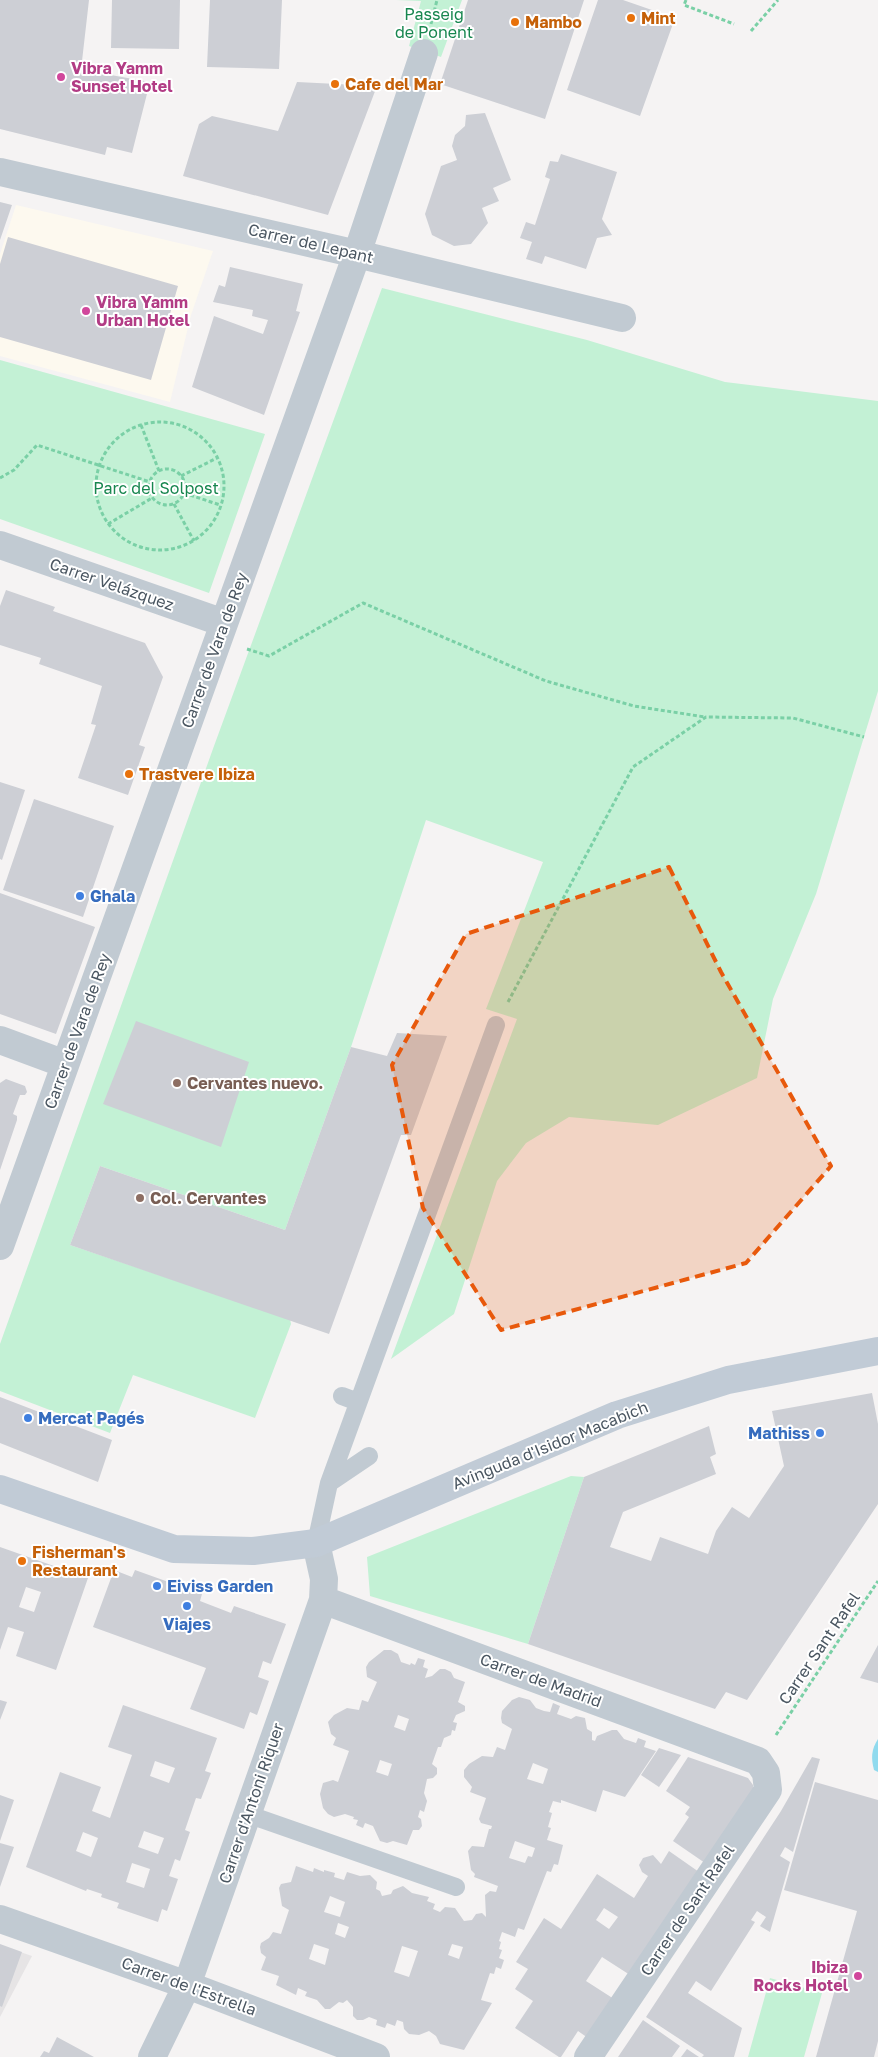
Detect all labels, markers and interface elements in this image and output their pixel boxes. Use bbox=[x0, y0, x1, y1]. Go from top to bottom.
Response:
park label: Passeig de Ponent bbox=[395, 4, 473, 42]
place label: Mint bbox=[641, 8, 676, 28]
place label: Mambo bbox=[525, 12, 582, 32]
marker: Mint bbox=[625, 12, 637, 24]
marker: Mambo bbox=[509, 16, 521, 28]
place label: Vibra Yamm Sunset Hotel bbox=[71, 58, 173, 96]
marker: Vibra Yamm Sunset Hotel bbox=[55, 71, 67, 83]
place label: Cafe del Mar bbox=[345, 74, 443, 94]
marker: Cafe del Mar bbox=[329, 78, 341, 90]
street label: Carrer de Lepant bbox=[246, 219, 376, 267]
place label: Vibra Yamm Urban Hotel bbox=[96, 292, 190, 330]
marker: Vibra Yamm Urban Hotel bbox=[80, 305, 92, 317]
park label: Parc del Solpost bbox=[93, 478, 219, 498]
street label: Carrer Velázquez bbox=[47, 553, 177, 615]
street label: Carrer de Vara de Rey bbox=[176, 569, 252, 731]
place label: Trastvere Ibiza bbox=[139, 764, 255, 784]
marker: Trastvere Ibiza bbox=[123, 768, 135, 780]
place label: Ghala bbox=[90, 886, 135, 906]
marker: Ghala bbox=[74, 890, 86, 902]
street label: Carrer de Vara de Rey bbox=[39, 950, 115, 1112]
place label: Cervantes nuevo. bbox=[187, 1073, 323, 1093]
marker: Cervantes nuevo. bbox=[171, 1077, 183, 1089]
place label: Col. Cervantes bbox=[150, 1188, 266, 1208]
marker: Col. Cervantes bbox=[134, 1192, 146, 1204]
street label: Avinguda d'Isidor Macabich bbox=[449, 1397, 651, 1493]
place label: Mercat Pagés bbox=[38, 1408, 145, 1428]
marker: Mercat Pagés bbox=[22, 1412, 34, 1424]
place label: Mathiss bbox=[748, 1423, 810, 1443]
marker: Mathiss bbox=[814, 1427, 826, 1439]
place label: Fisherman's Restaurant bbox=[32, 1542, 126, 1580]
marker: Fisherman's Restaurant bbox=[16, 1555, 28, 1567]
place label: Eiviss Garden bbox=[167, 1576, 273, 1596]
marker: Eiviss Garden bbox=[151, 1580, 163, 1592]
street label: Carrer Sant Rafel bbox=[774, 1588, 864, 1708]
marker: Viajes bbox=[181, 1600, 193, 1612]
place label: Viajes bbox=[163, 1614, 211, 1634]
street label: Carrer de Madrid bbox=[477, 1649, 605, 1711]
street label: Carrer d'Antoni Riquer bbox=[214, 1720, 288, 1886]
street label: Carrer de Sant Rafel bbox=[636, 1841, 738, 1979]
street label: Carrer de l'Estrella bbox=[119, 1952, 259, 2020]
place label: Ibiza Rocks Hotel bbox=[753, 1957, 849, 1995]
marker: Ibiza Rocks Hotel bbox=[852, 1970, 864, 1982]

